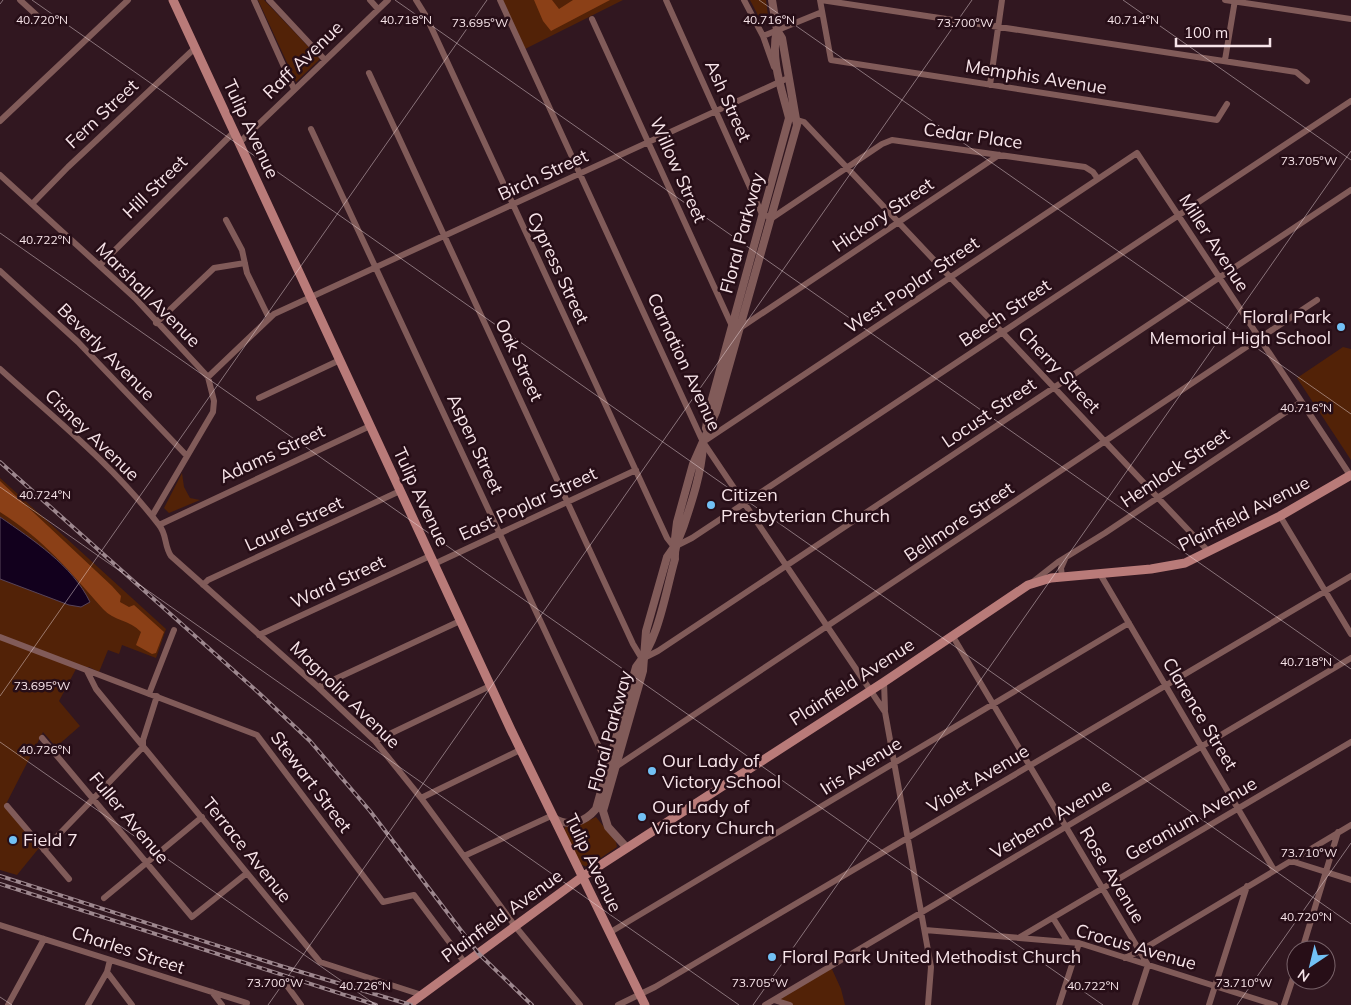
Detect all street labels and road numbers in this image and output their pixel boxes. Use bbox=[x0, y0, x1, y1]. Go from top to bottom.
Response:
street label: Raff Avenue bbox=[258, 16, 348, 104]
street label: Memphis Avenue bbox=[964, 54, 1108, 99]
street label: Ash Street bbox=[700, 56, 757, 145]
street label: Fern Street bbox=[60, 74, 143, 153]
street label: Tulip Avenue bbox=[218, 76, 284, 182]
street label: Willow Street bbox=[645, 113, 712, 226]
street label: Cedar Place bbox=[922, 117, 1024, 154]
street label: Birch Street bbox=[494, 144, 592, 205]
street label: Hill Street bbox=[117, 150, 192, 223]
street label: Floral Parkway bbox=[714, 169, 769, 296]
street label: Hickory Street bbox=[828, 172, 938, 257]
street label: Miller Avenue bbox=[1174, 189, 1255, 296]
street label: Cypress Street bbox=[523, 208, 594, 327]
street label: West Poplar Street bbox=[840, 231, 983, 338]
street label: Marshall Avenue bbox=[91, 237, 206, 352]
street label: Beech Street bbox=[954, 273, 1055, 352]
street label: Carnation Avenue bbox=[642, 289, 726, 434]
street label: Beverly Avenue bbox=[53, 298, 160, 405]
street label: Oak Street bbox=[490, 315, 549, 405]
street label: Cherry Street bbox=[1013, 321, 1105, 418]
street label: Locust Street bbox=[937, 373, 1040, 453]
street label: Cisney Avenue bbox=[40, 384, 144, 486]
street label: Aspen Street bbox=[442, 390, 509, 497]
street label: Adams Street bbox=[215, 419, 328, 488]
street label: Hemlock Street bbox=[1116, 423, 1234, 513]
street label: Tulip Avenue bbox=[388, 444, 454, 550]
street label: East Poplar Street bbox=[455, 462, 600, 546]
street label: Plainfield Avenue bbox=[1174, 471, 1313, 557]
street label: Bellmore Street bbox=[899, 476, 1018, 567]
street label: Laurel Street bbox=[241, 491, 347, 556]
street label: Ward Street bbox=[287, 550, 389, 613]
street label: Plainfield Avenue bbox=[785, 633, 918, 731]
street label: Magnolia Avenue bbox=[285, 636, 405, 753]
street label: Clarence Street bbox=[1158, 653, 1243, 774]
street label: Floral Parkway bbox=[582, 667, 637, 794]
street label: Stewart Street bbox=[266, 726, 357, 837]
street label: Iris Avenue bbox=[816, 731, 906, 800]
street label: Violet Avenue bbox=[923, 739, 1033, 818]
street label: Fuller Avenue bbox=[84, 767, 174, 868]
street label: Geranium Avenue bbox=[1121, 771, 1261, 866]
street label: Verbena Avenue bbox=[986, 773, 1115, 864]
street label: Terrace Avenue bbox=[198, 792, 297, 907]
street label: Tulip Avenue bbox=[560, 810, 627, 916]
street label: Rose Avenue bbox=[1075, 822, 1150, 927]
street label: Plainfield Avenue bbox=[437, 864, 567, 967]
street label: Crocus Avenue bbox=[1073, 918, 1199, 975]
street label: Charles Street bbox=[69, 920, 188, 979]

